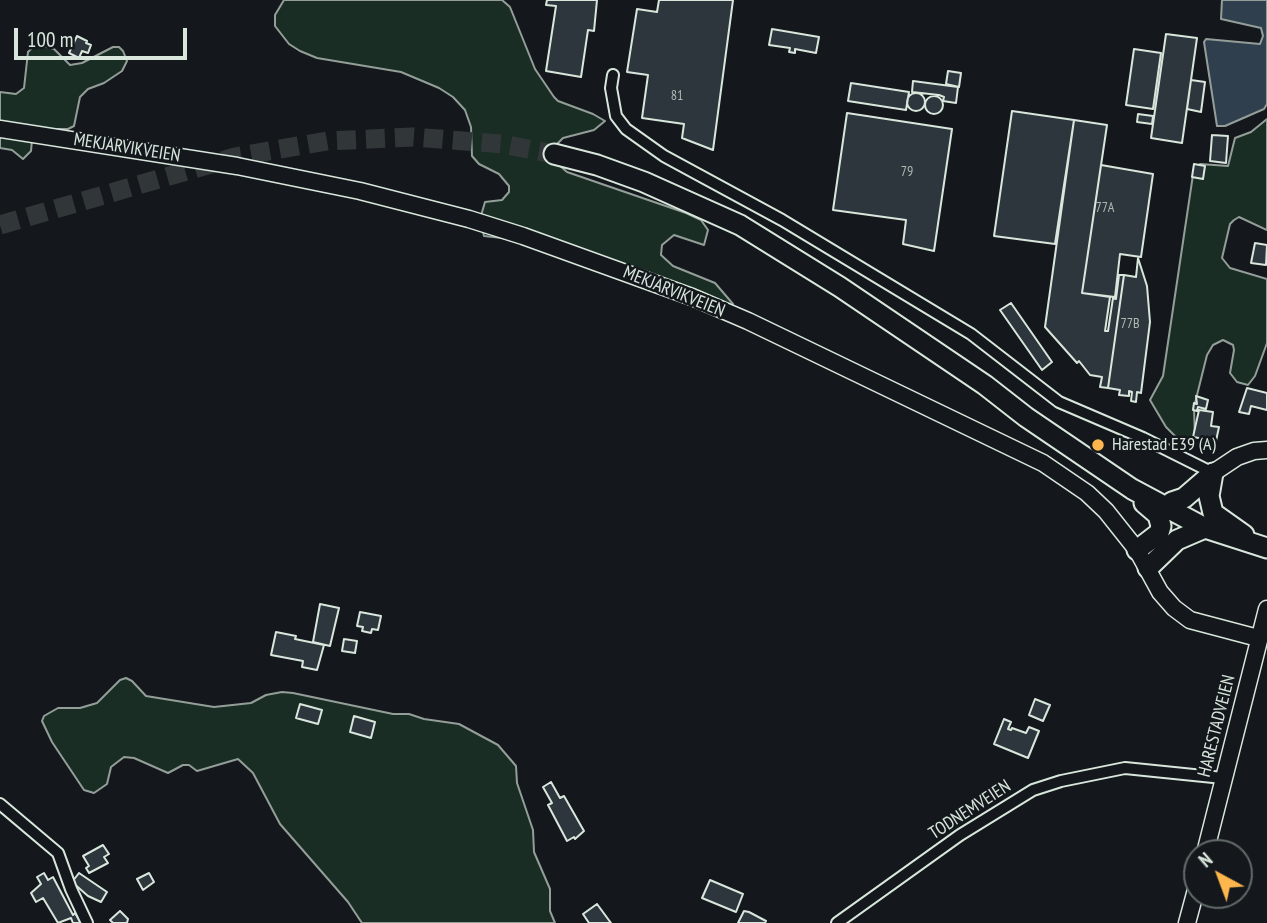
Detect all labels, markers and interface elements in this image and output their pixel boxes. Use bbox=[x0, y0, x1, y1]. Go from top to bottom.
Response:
scale bar bbox=[18, 14, 191, 58]
text: 100 m bbox=[27, 26, 73, 53]
house number: 81 bbox=[671, 88, 683, 104]
street label: MEKJARVIKVEIEN bbox=[72, 129, 182, 167]
house number: 79 bbox=[901, 164, 913, 180]
house number: 77A bbox=[1096, 200, 1114, 216]
street label: MEKJARVIKVEIEN bbox=[620, 262, 728, 322]
house number: 77B bbox=[1120, 316, 1140, 332]
place label: Harestad E39 (A) bbox=[1112, 434, 1216, 456]
marker: Harestad E39 (A) bbox=[1090, 437, 1106, 453]
street label: HARESTADVEIEN bbox=[1194, 673, 1240, 779]
street label: TODNEMVEIEN bbox=[925, 776, 1015, 844]
north arrow bbox=[1183, 839, 1253, 909]
text: N bbox=[1194, 847, 1217, 872]

